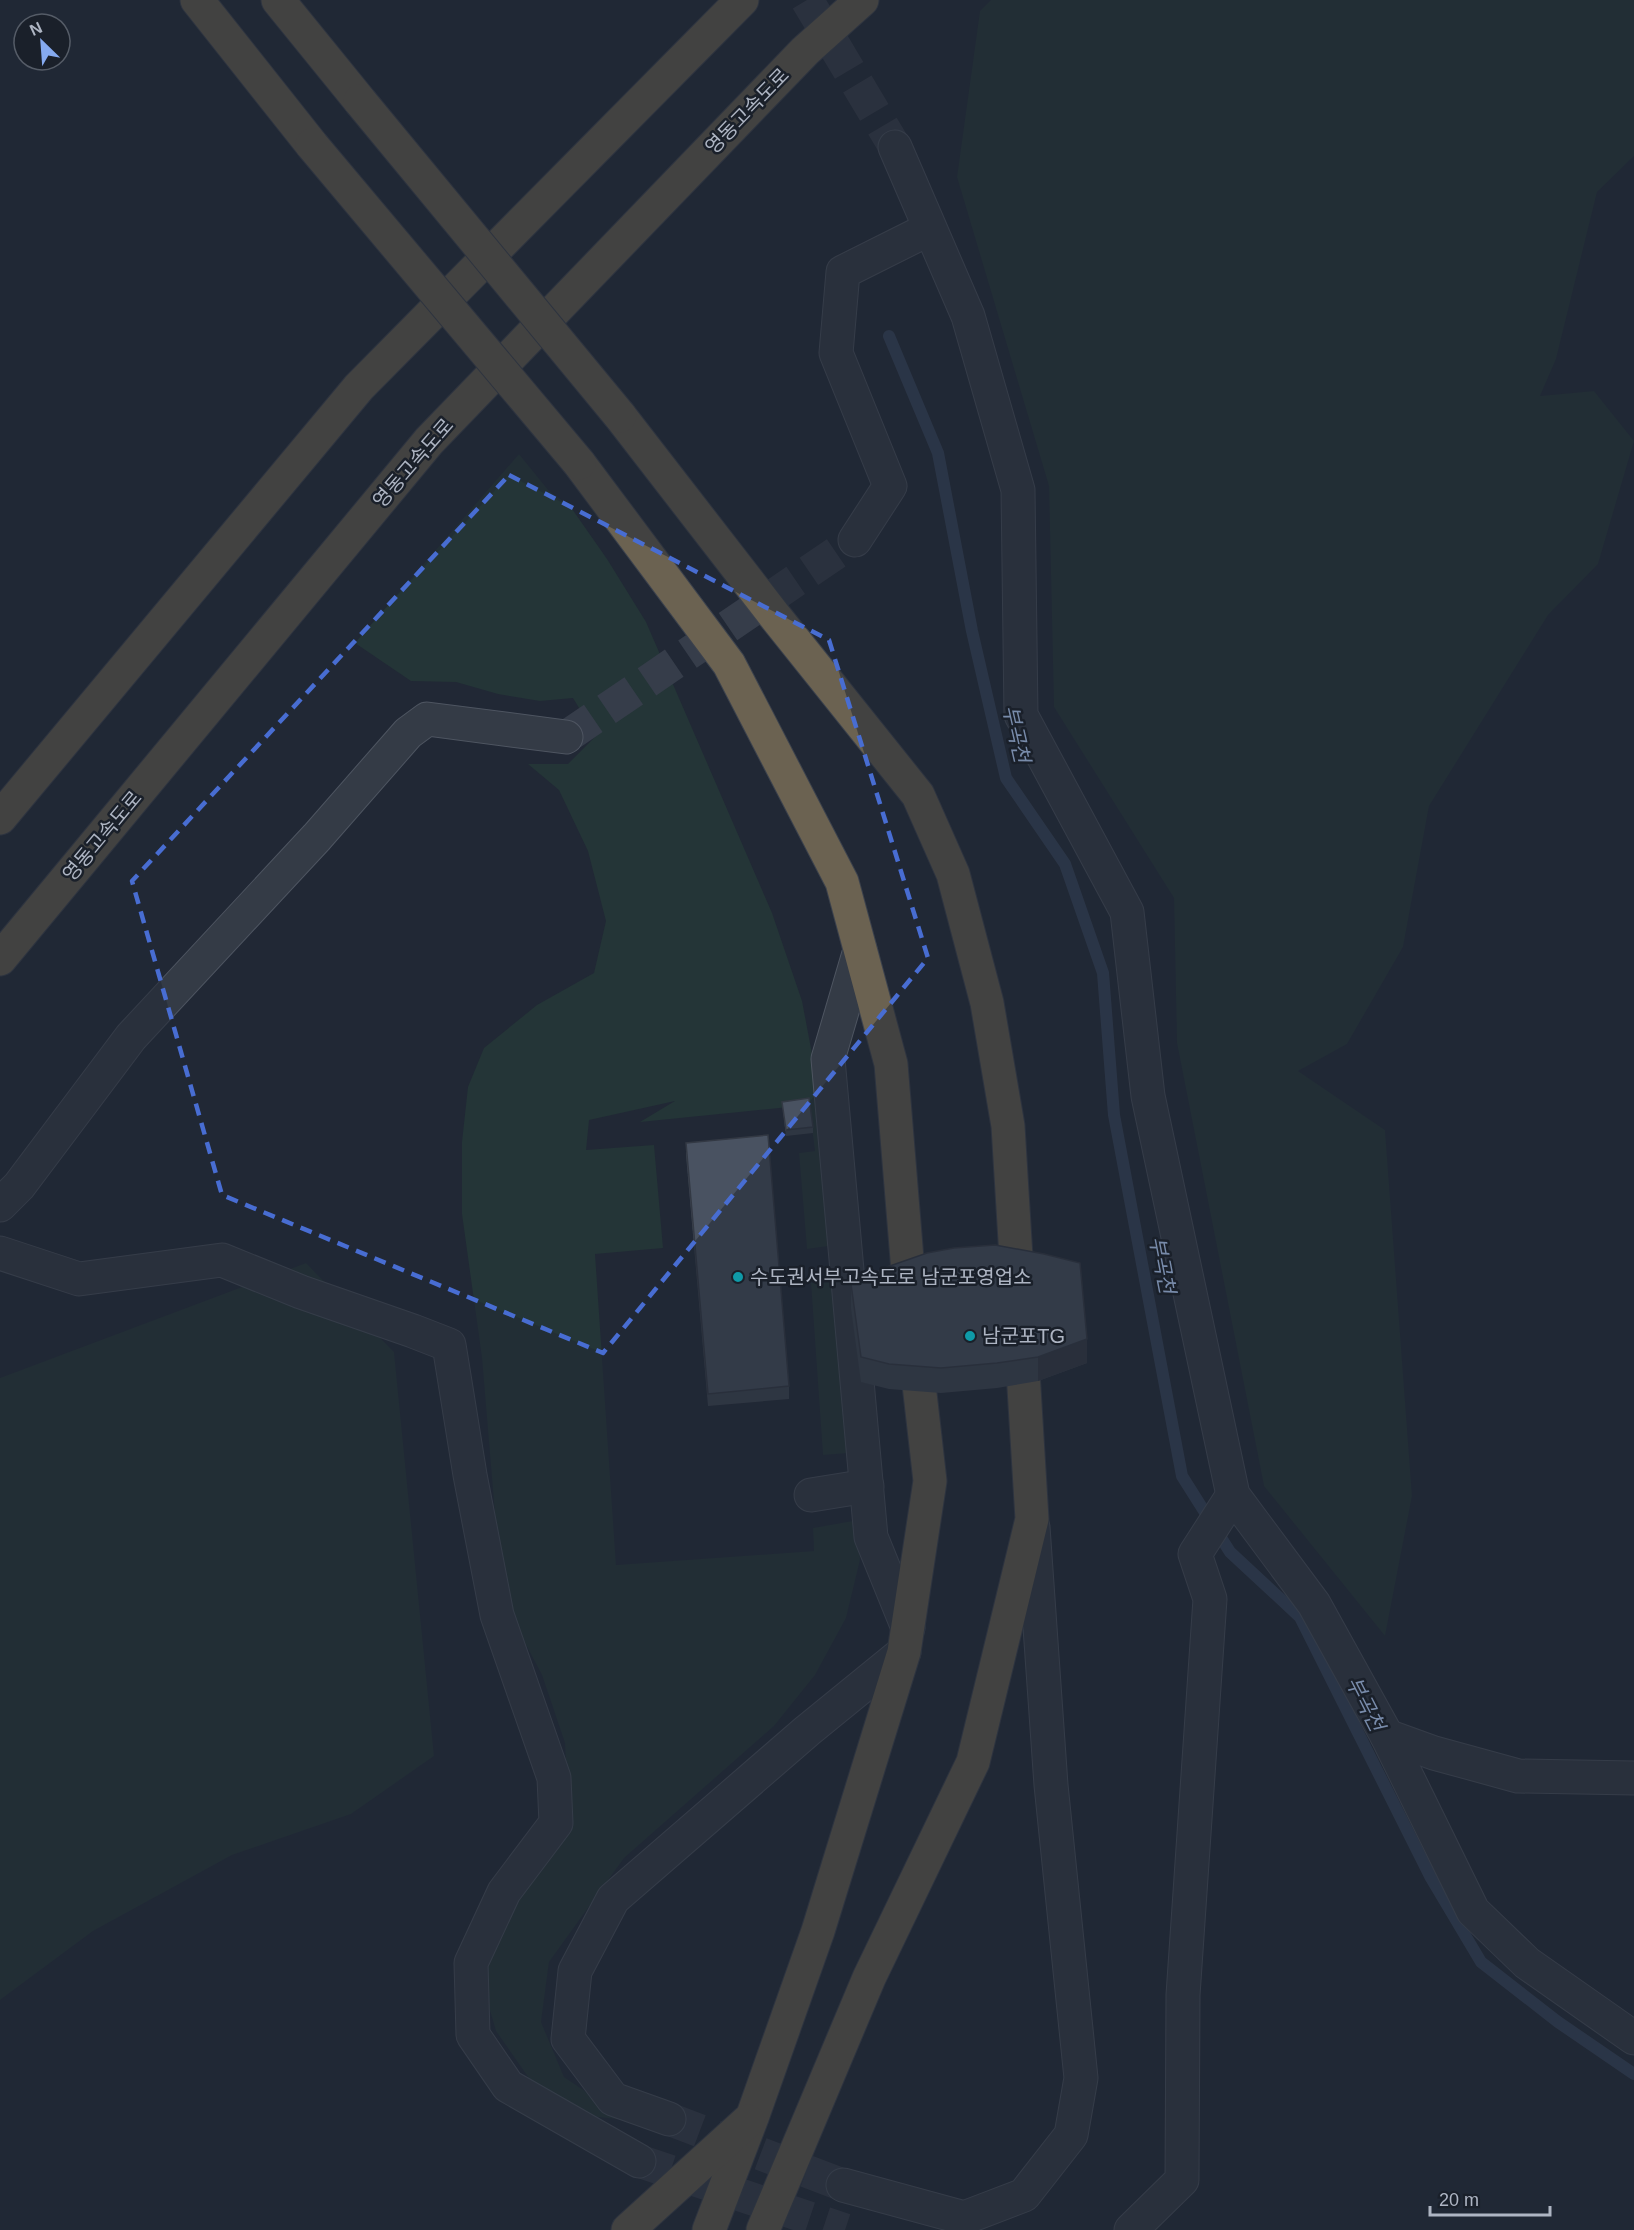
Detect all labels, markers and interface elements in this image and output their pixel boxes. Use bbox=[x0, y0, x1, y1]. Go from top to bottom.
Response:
north arrow bbox=[12, 12, 72, 72]
text: N bbox=[27, 19, 45, 39]
street label: 영동고속도로 bbox=[701, 64, 793, 158]
street label: 영동고속도로 bbox=[368, 414, 458, 512]
water label: 부곡천 bbox=[999, 703, 1035, 767]
street label: 영동고속도로 bbox=[58, 787, 146, 885]
water label: 부곡천 bbox=[1146, 1234, 1180, 1298]
place label: 수도권서부고속도로 남군포영업소 bbox=[750, 1266, 1032, 1288]
marker: 수도권서부고속도로 남군포영업소 bbox=[731, 1270, 745, 1284]
place label: 남군포TG bbox=[982, 1325, 1065, 1347]
marker: 남군포TG bbox=[963, 1329, 977, 1343]
water label: 부곡천 bbox=[1342, 1673, 1390, 1737]
scale bar bbox=[1430, 2179, 1550, 2217]
text: 20 m bbox=[1439, 2190, 1479, 2210]

